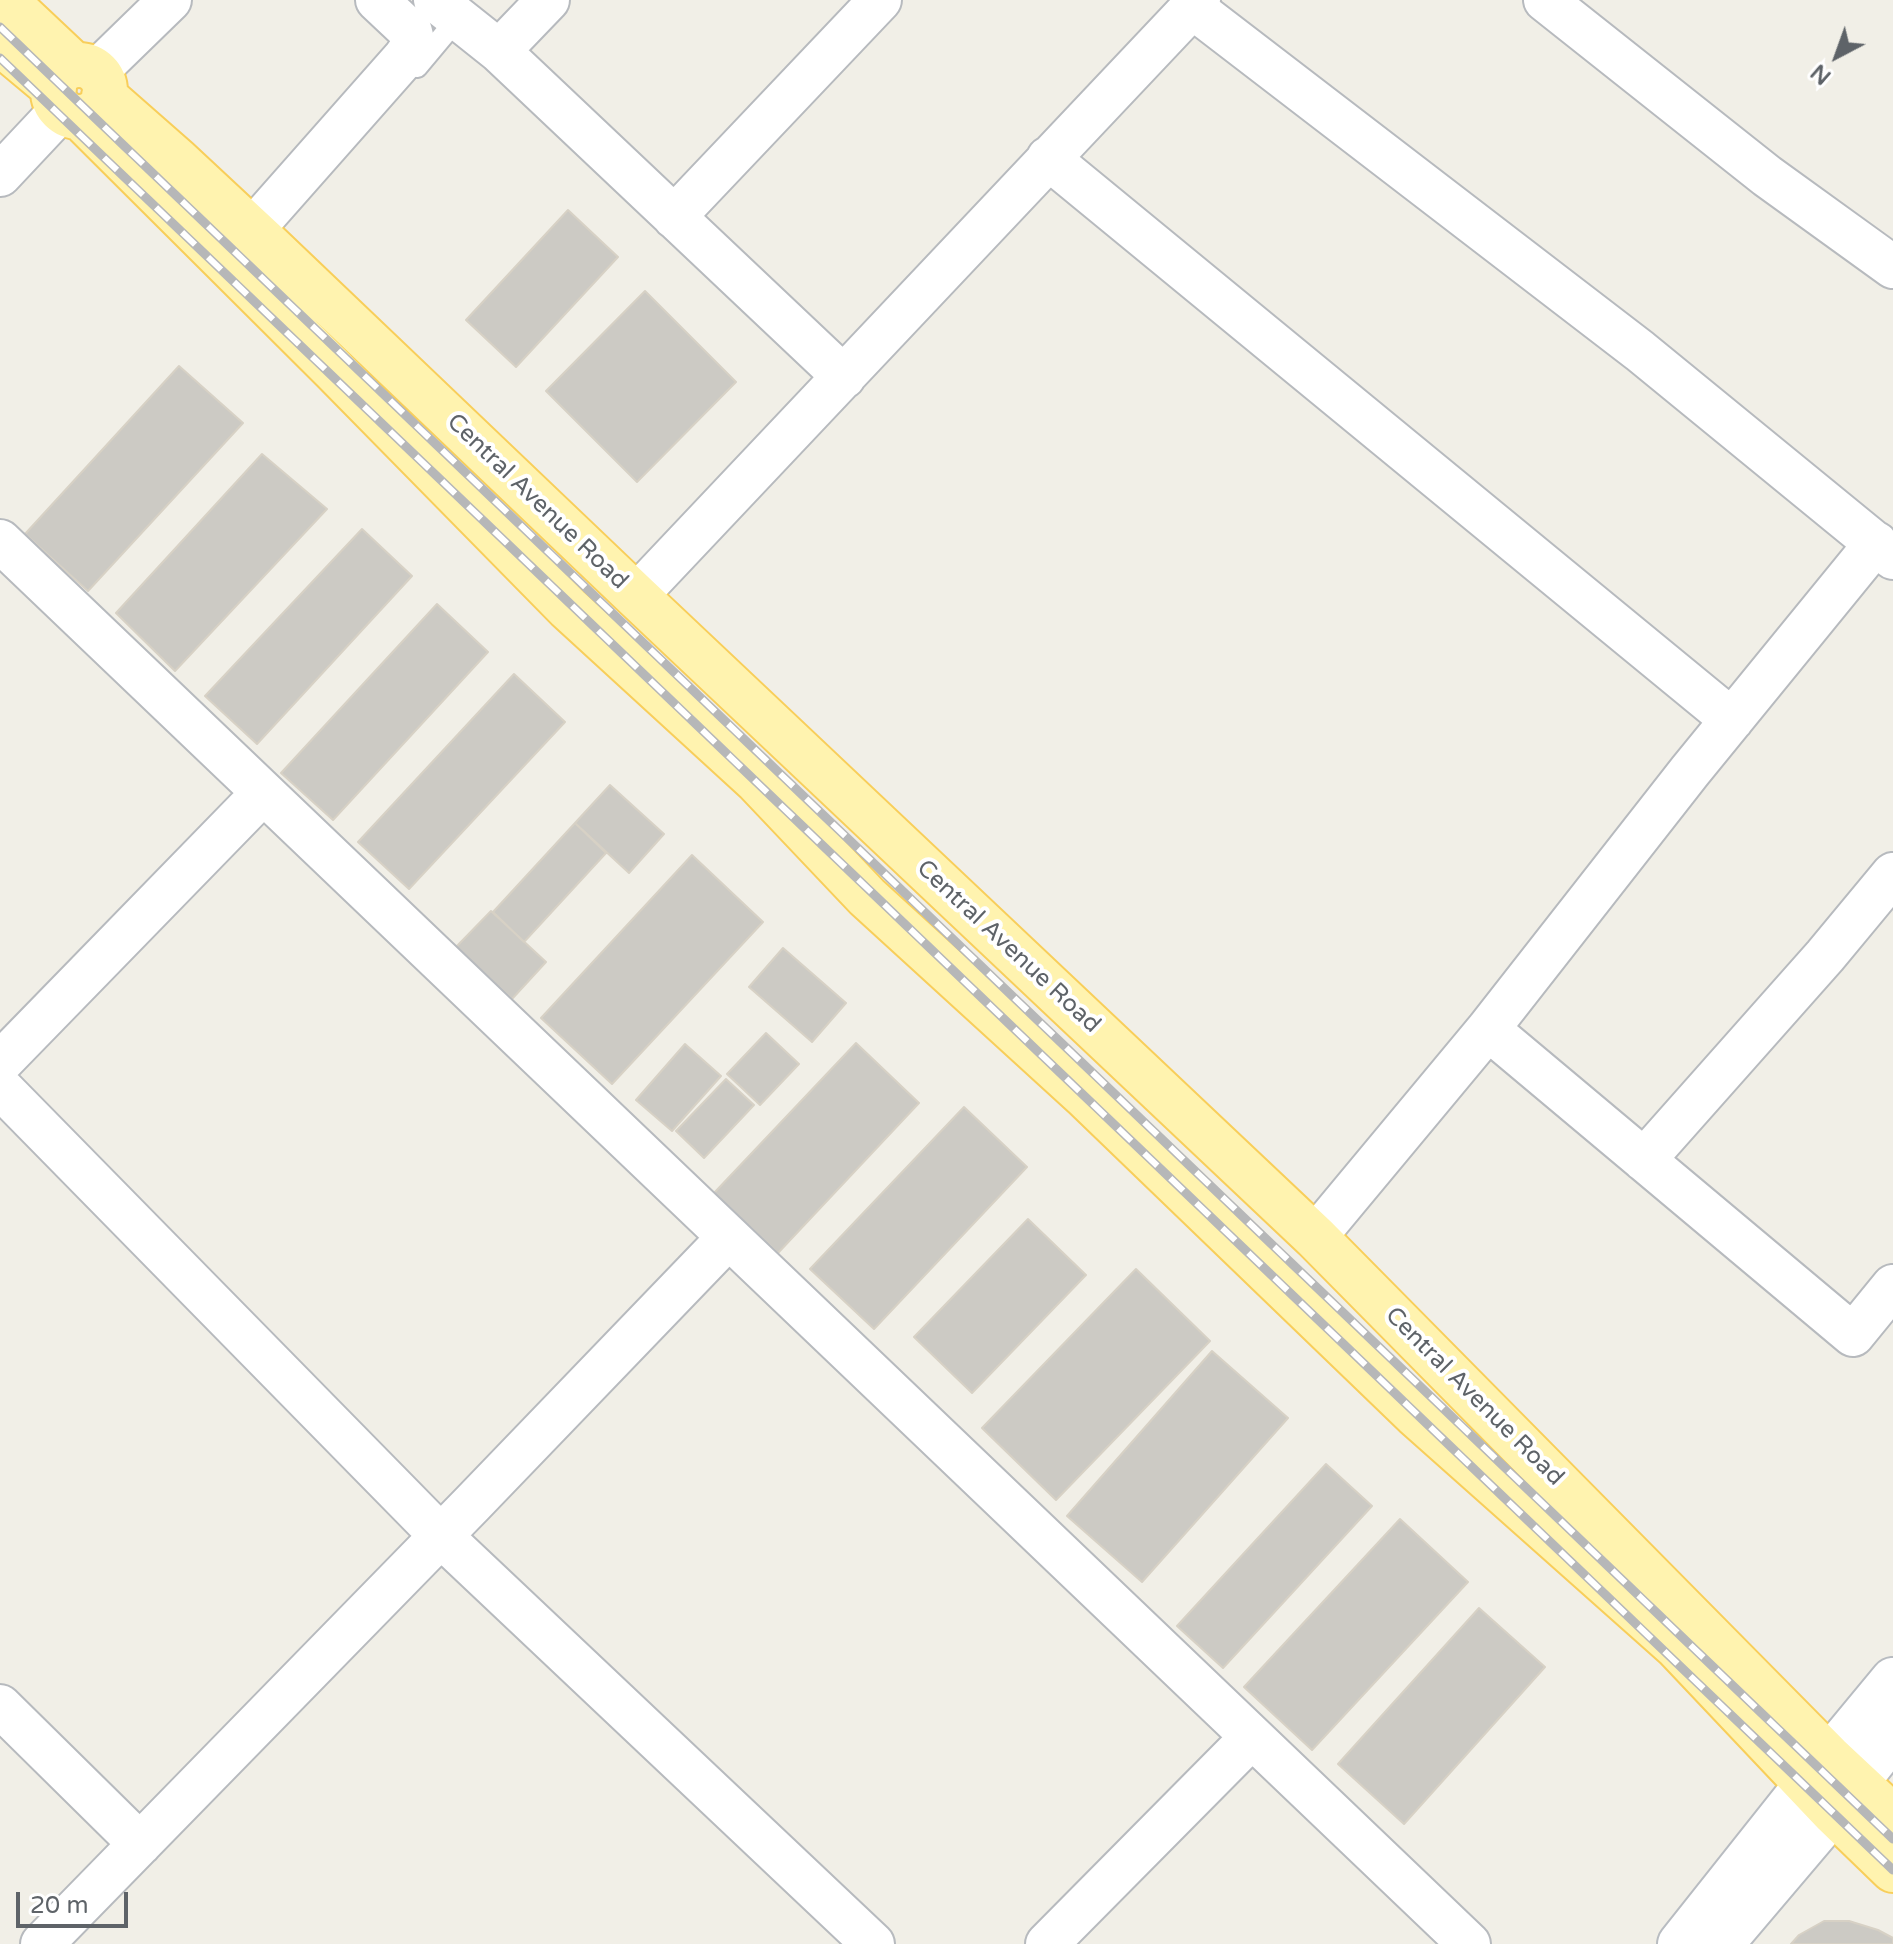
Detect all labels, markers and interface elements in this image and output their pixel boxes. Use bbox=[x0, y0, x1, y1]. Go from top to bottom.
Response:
north arrow bbox=[1797, 16, 1877, 96]
text: N bbox=[1806, 59, 1836, 90]
street label: Central Avenue Road bbox=[440, 408, 634, 596]
street label: Central Avenue Road bbox=[910, 854, 1106, 1040]
street label: Central Avenue Road bbox=[1379, 1302, 1569, 1492]
scale bar bbox=[20, 1876, 132, 1926]
text: 20 m bbox=[30, 1891, 88, 1920]

